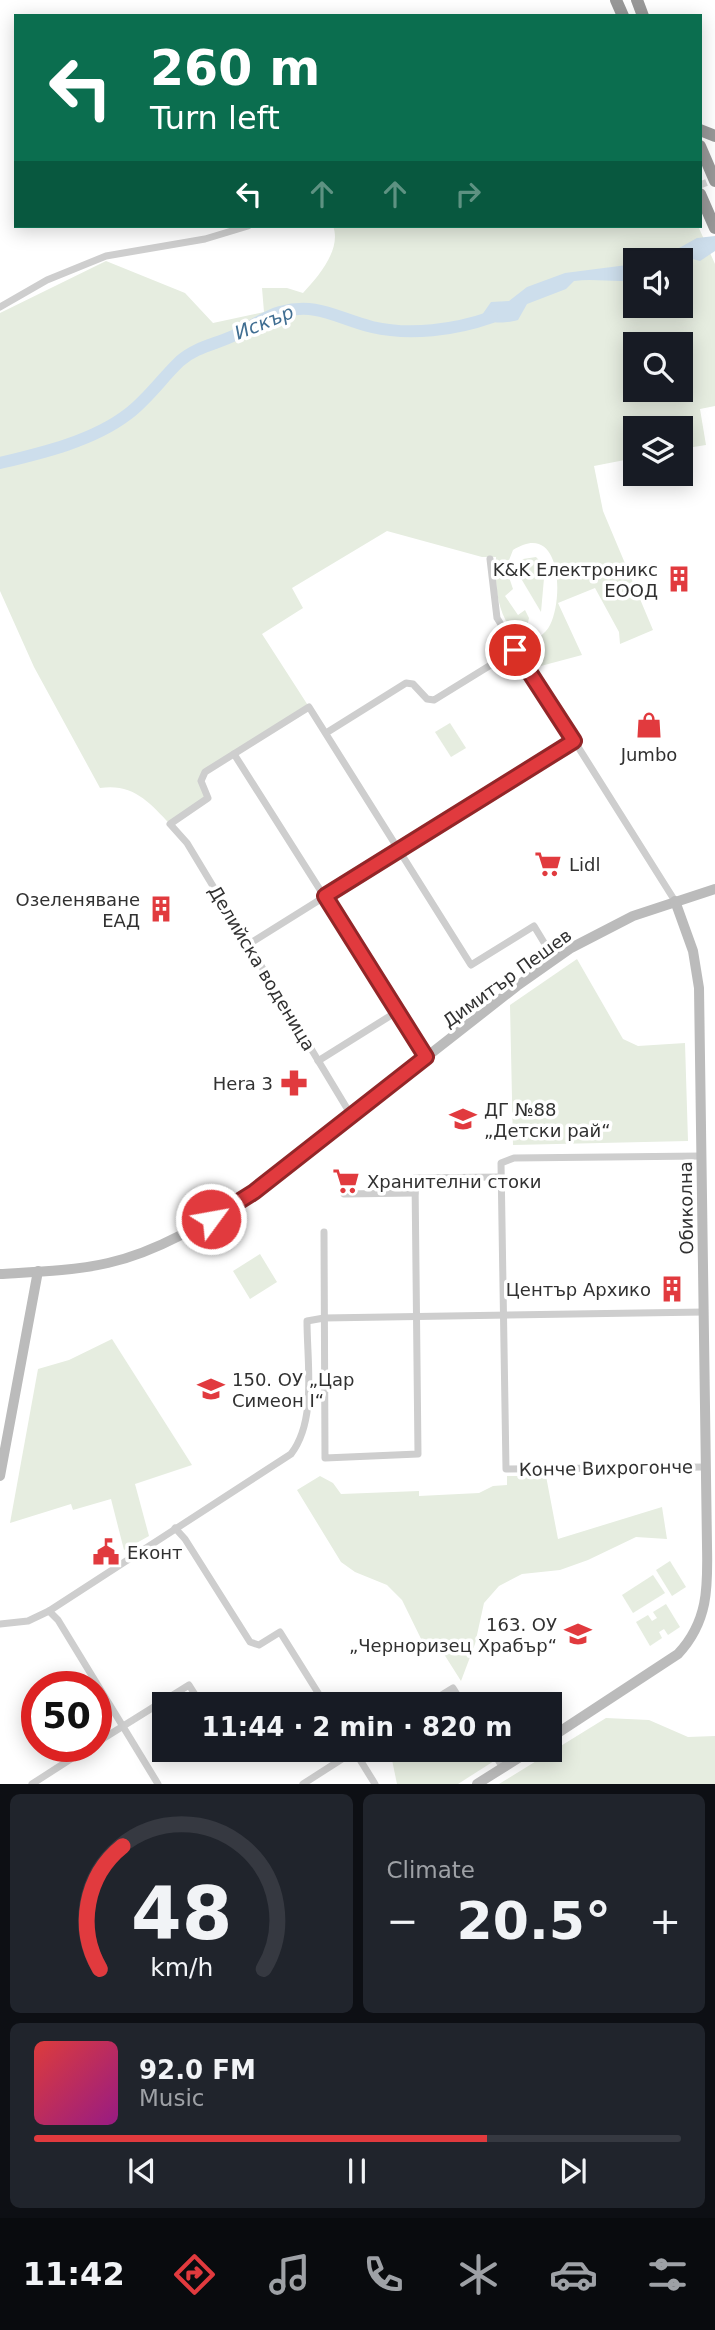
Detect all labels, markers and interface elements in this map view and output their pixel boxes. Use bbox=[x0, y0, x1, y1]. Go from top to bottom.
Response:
text: 260 m bbox=[150, 40, 320, 97]
icon: left bbox=[35, 42, 126, 133]
text: Turn left bbox=[150, 99, 280, 137]
icon: left bbox=[230, 175, 268, 213]
icon: ahead bbox=[303, 175, 341, 213]
icon: ahead bbox=[376, 175, 414, 213]
icon: right bbox=[449, 175, 487, 213]
map controls bbox=[623, 248, 693, 486]
button: sound bbox=[623, 248, 693, 318]
water label: Искър bbox=[231, 300, 297, 344]
button: search bbox=[623, 332, 693, 402]
button: layers bbox=[623, 416, 693, 486]
place label: K&K Електроникс ЕООД bbox=[493, 559, 658, 601]
building icon: K&K Електроникс ЕООД bbox=[664, 564, 694, 594]
pin bbox=[485, 620, 545, 680]
icon: arrive bbox=[496, 631, 534, 669]
shop icon: Jumbo bbox=[634, 710, 664, 740]
place label: Jumbo bbox=[620, 744, 677, 765]
supermarket icon: Lidl bbox=[533, 849, 563, 879]
place label: Lidl bbox=[569, 854, 600, 875]
street label: Делийска воденица bbox=[204, 881, 320, 1055]
place label: Озеленяване ЕАД bbox=[16, 889, 140, 931]
building icon: Озеленяване ЕАД bbox=[146, 894, 176, 924]
street label: Димитър Пешев bbox=[438, 924, 576, 1032]
pharmacy icon: Hera 3 bbox=[279, 1068, 309, 1098]
place label: Hera 3 bbox=[213, 1073, 273, 1094]
place label: ДГ №88 „Детски рай“ bbox=[484, 1099, 611, 1141]
school or university icon: ДГ №88 „Детски рай“ bbox=[448, 1104, 478, 1134]
street label: Обиколна bbox=[675, 1161, 697, 1255]
supermarket icon: Хранителни стоки bbox=[331, 1166, 361, 1196]
place label: Хранителни стоки bbox=[367, 1171, 541, 1192]
position arrow bbox=[174, 1182, 248, 1256]
building icon: Център Архико bbox=[657, 1274, 687, 1304]
place label: Център Архико bbox=[506, 1279, 651, 1300]
place label: 150. ОУ „Цар Симеон I“ bbox=[232, 1369, 354, 1411]
school or university icon: 150. ОУ „Цар Симеон I“ bbox=[196, 1374, 226, 1404]
street label: Конче Вихрогонче bbox=[519, 1456, 693, 1480]
public building icon: Еконт bbox=[91, 1537, 121, 1567]
place label: Еконт bbox=[127, 1542, 183, 1563]
place label: 163. ОУ „Черноризец Храбър“ bbox=[349, 1614, 557, 1656]
school or university icon: 163. ОУ „Черноризец Храбър“ bbox=[563, 1619, 593, 1649]
speed limit sign: 50 bbox=[21, 1671, 112, 1762]
text: 11:44 · 2 min · 820 m bbox=[202, 1712, 512, 1742]
text: Climate bbox=[387, 1857, 475, 1883]
text: 48 bbox=[131, 1872, 232, 1957]
text: 20.5° bbox=[457, 1891, 611, 1951]
text: − bbox=[387, 1899, 418, 1943]
text: + bbox=[649, 1899, 681, 1943]
text: km/h bbox=[150, 1953, 213, 1982]
text: 92.0 FM bbox=[139, 2055, 256, 2085]
text: Music bbox=[139, 2085, 204, 2111]
icon: previous bbox=[123, 2152, 161, 2190]
icon: pause bbox=[338, 2152, 376, 2190]
icon: next bbox=[554, 2152, 592, 2190]
icon: directions bbox=[170, 2250, 219, 2299]
icon: music bbox=[265, 2250, 314, 2299]
icon: phone bbox=[359, 2250, 408, 2299]
icon: climate bbox=[454, 2250, 503, 2299]
icon: car bbox=[549, 2250, 598, 2299]
icon: filters bbox=[643, 2250, 692, 2299]
text: 11:42 bbox=[23, 2255, 125, 2293]

